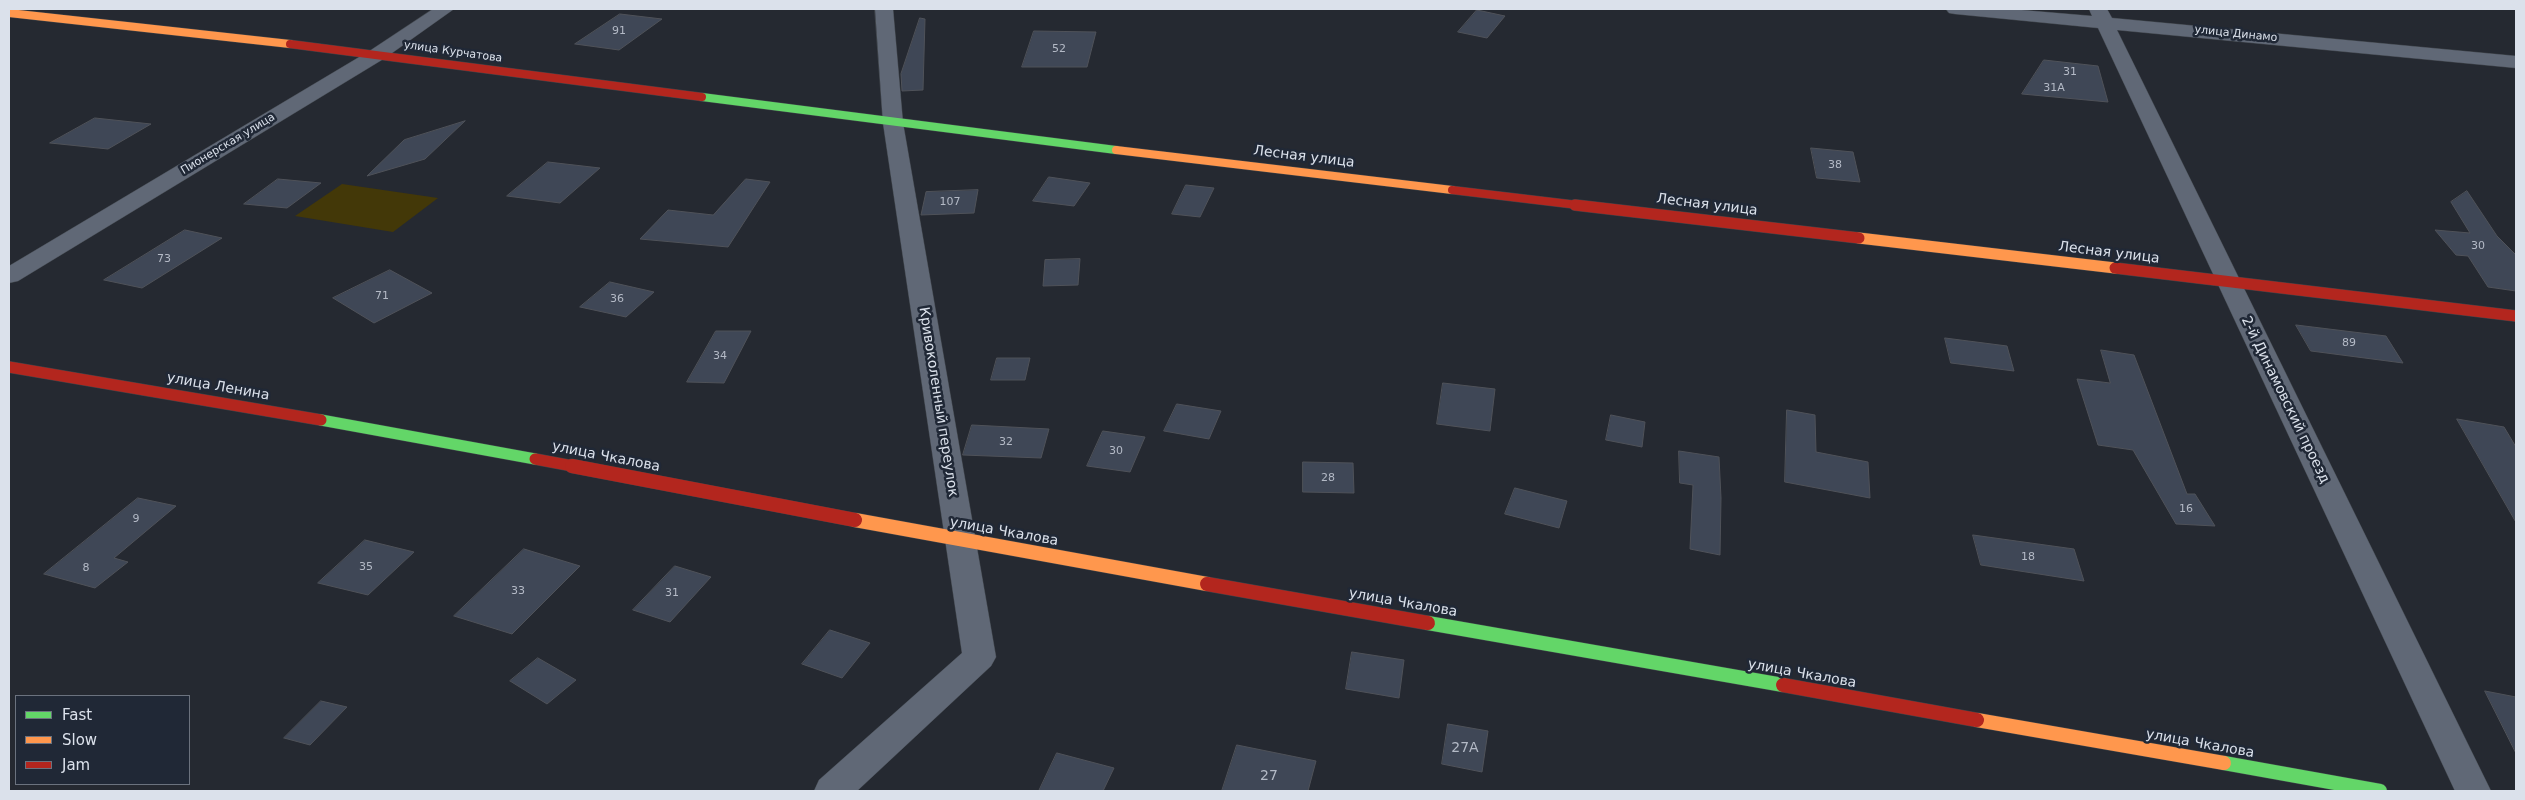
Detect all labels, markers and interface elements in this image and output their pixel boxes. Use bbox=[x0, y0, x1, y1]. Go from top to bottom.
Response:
street label: улица Динамо bbox=[2194, 23, 2278, 45]
house number: 91 bbox=[612, 24, 626, 38]
street label: улица Курчатова bbox=[403, 39, 503, 65]
house number: 52 bbox=[1052, 42, 1066, 56]
house number: 31 bbox=[2063, 65, 2077, 79]
house number: 31А bbox=[2043, 81, 2065, 95]
street label: Пионерская улица bbox=[179, 111, 277, 177]
street label: Лесная улица bbox=[1252, 142, 1356, 172]
house number: 38 bbox=[1828, 158, 1842, 172]
street label: Лесная улица bbox=[1655, 190, 1759, 220]
house number: 107 bbox=[940, 195, 960, 209]
street label: Лесная улица bbox=[2057, 238, 2161, 268]
house number: 30 bbox=[2471, 239, 2485, 253]
house number: 73 bbox=[157, 252, 171, 266]
house number: 71 bbox=[375, 289, 389, 303]
house number: 36 bbox=[610, 292, 624, 306]
street label: Кривоколенный переулок bbox=[915, 306, 961, 498]
street label: 2-й Динамовский проезд bbox=[2237, 314, 2333, 486]
house number: 89 bbox=[2342, 336, 2356, 350]
house number: 34 bbox=[713, 349, 727, 363]
street label: улица Ленина bbox=[165, 370, 271, 404]
house number: 32 bbox=[999, 435, 1013, 449]
street label: улица Чкалова bbox=[550, 438, 662, 476]
house number: 30 bbox=[1109, 444, 1123, 458]
house number: 28 bbox=[1321, 471, 1335, 485]
house number: 16 bbox=[2179, 502, 2193, 516]
house number: 9 bbox=[133, 512, 139, 526]
street label: улица Чкалова bbox=[948, 514, 1060, 550]
house number: 18 bbox=[2021, 550, 2035, 564]
house number: 35 bbox=[359, 560, 373, 574]
house number: 8 bbox=[83, 561, 89, 575]
house number: 33 bbox=[511, 584, 525, 598]
street label: улица Чкалова bbox=[1347, 585, 1459, 621]
house number: 31 bbox=[665, 586, 679, 600]
street label: улица Чкалова bbox=[1746, 656, 1858, 692]
legend bbox=[15, 695, 190, 785]
text: Fast bbox=[62, 706, 92, 724]
street label: улица Чкалова bbox=[2144, 726, 2256, 762]
text: Slow bbox=[62, 731, 97, 749]
house number: 27А bbox=[1451, 740, 1479, 756]
text: Jam bbox=[62, 756, 90, 774]
house number: 27 bbox=[1260, 768, 1278, 784]

